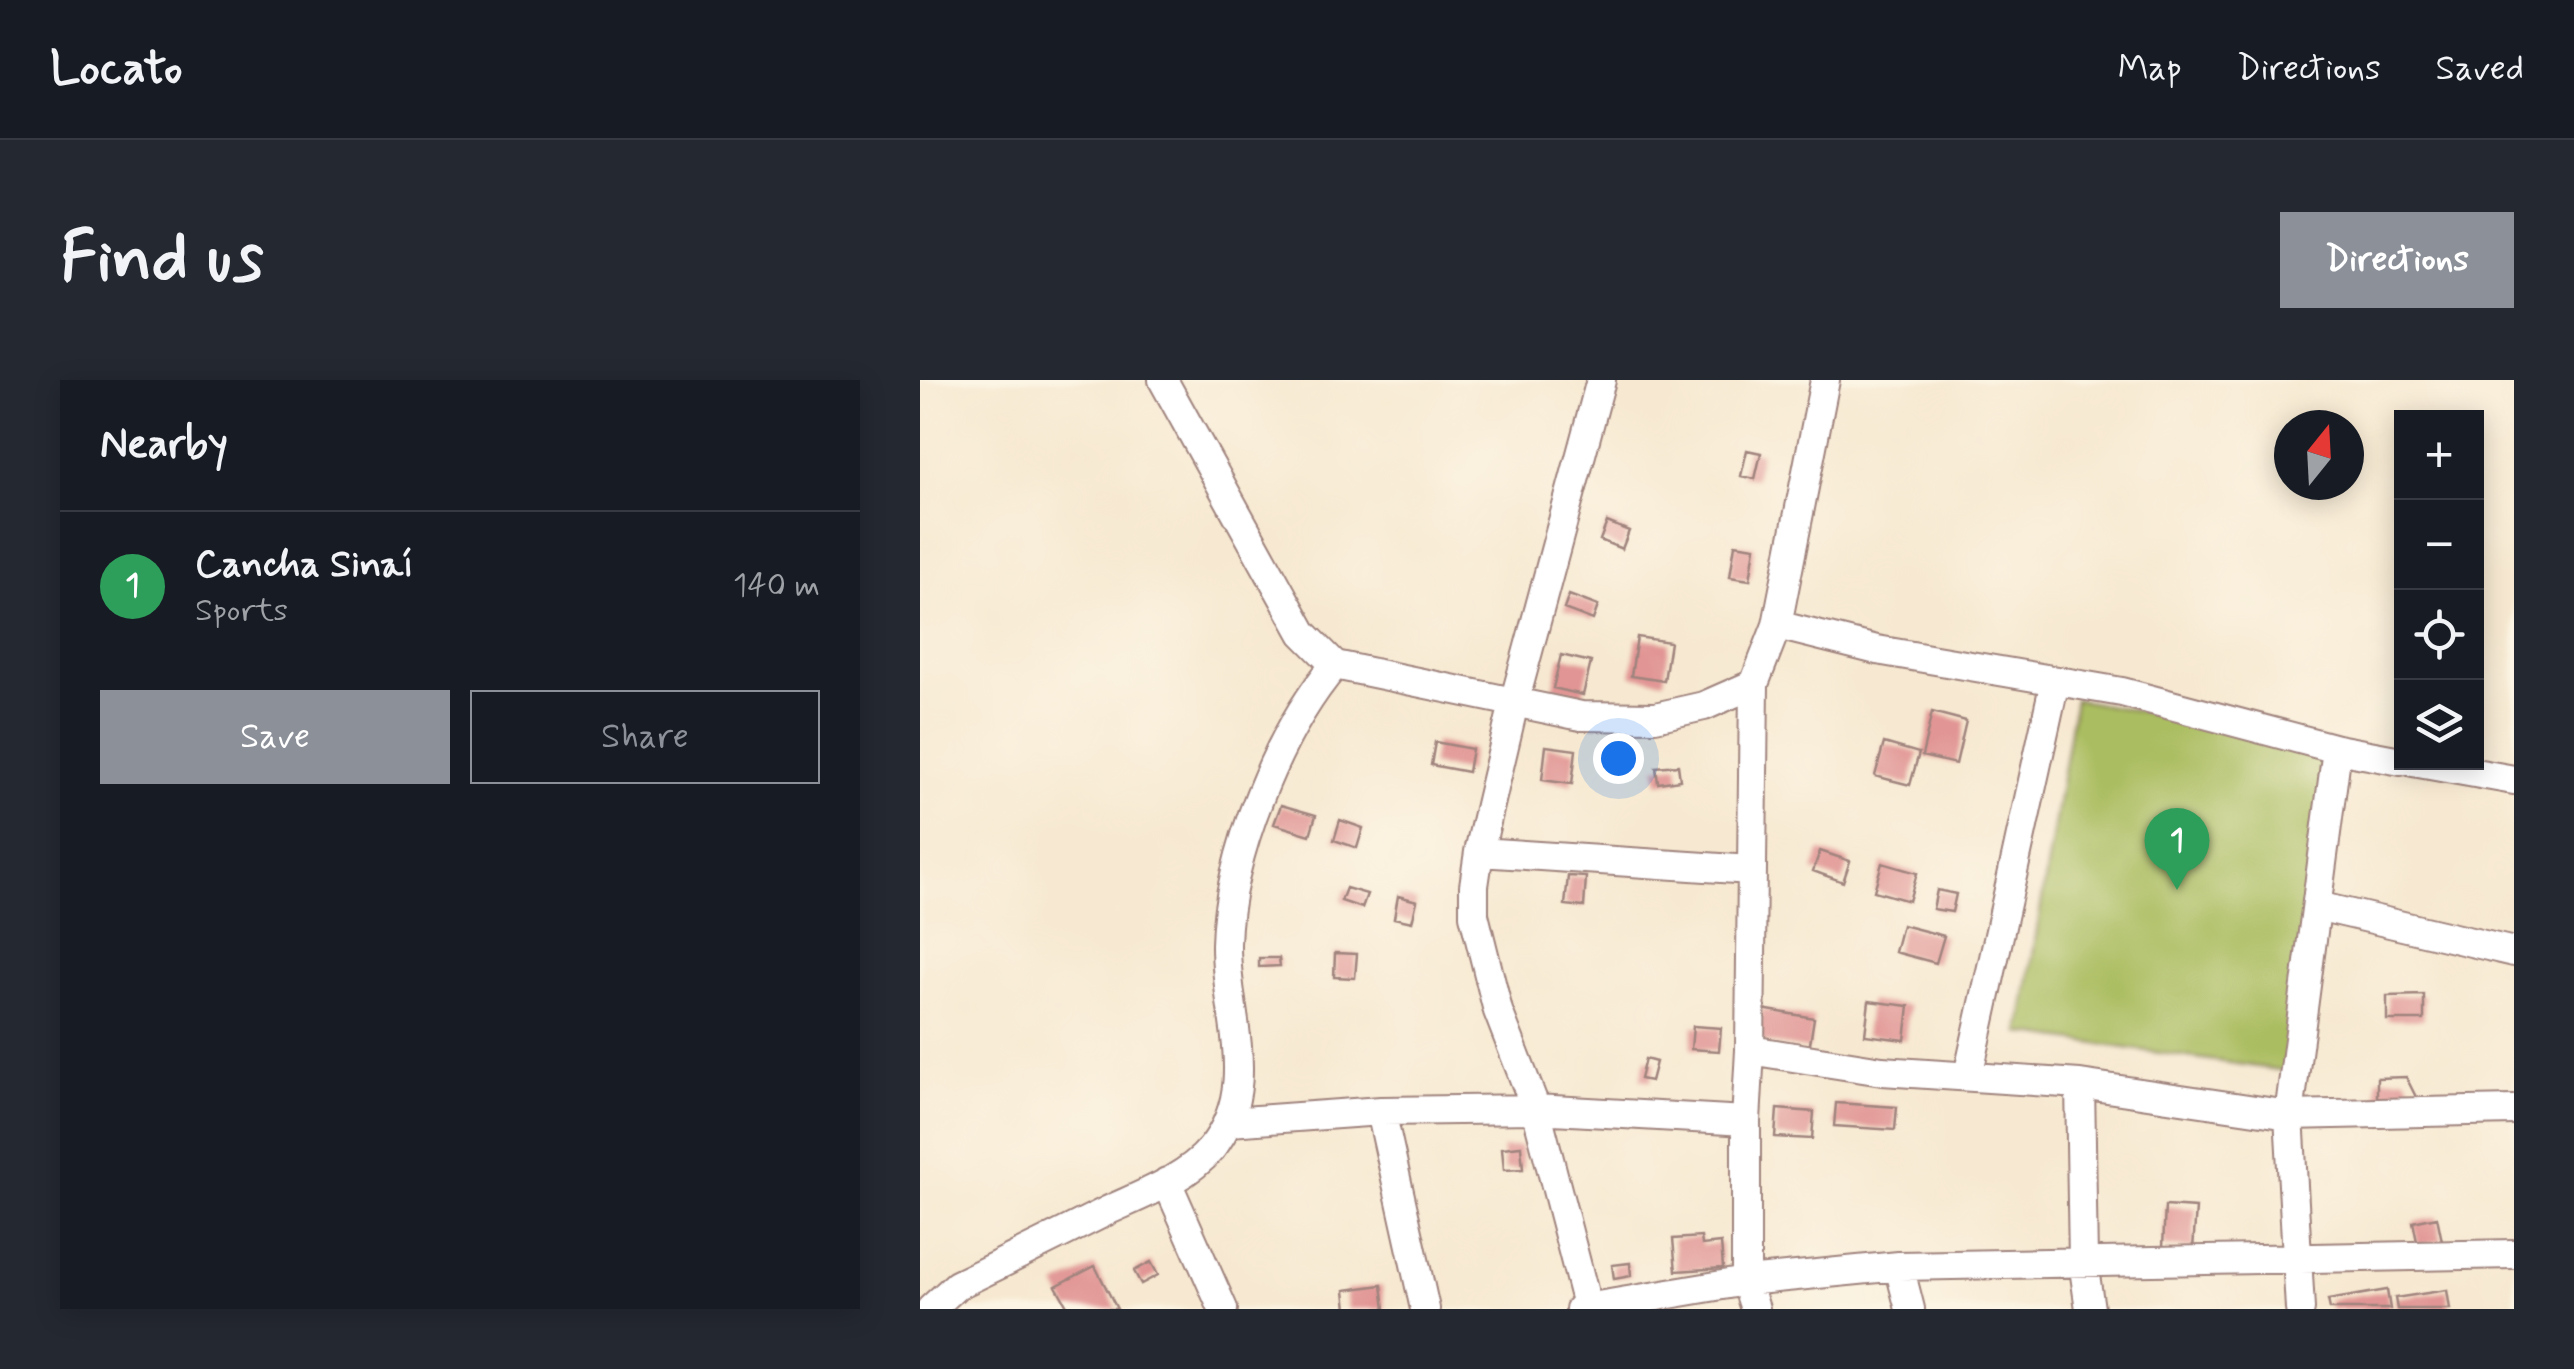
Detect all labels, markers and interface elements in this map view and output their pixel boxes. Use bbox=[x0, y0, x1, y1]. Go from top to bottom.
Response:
text: Locato bbox=[50, 38, 182, 101]
text: Map bbox=[2118, 46, 2182, 92]
text: Directions bbox=[2237, 46, 2381, 92]
text: Saved bbox=[2436, 46, 2524, 92]
button: Directions bbox=[2280, 212, 2514, 308]
text: Find us bbox=[60, 214, 264, 306]
north arrow bbox=[2274, 410, 2364, 500]
map controls bbox=[2394, 410, 2484, 770]
button: + bbox=[2394, 410, 2484, 500]
text: Nearby bbox=[100, 418, 228, 473]
button: − bbox=[2394, 500, 2484, 590]
text: Cancha Sinaí bbox=[195, 541, 413, 590]
text: 1 bbox=[125, 565, 140, 607]
text: 140 m bbox=[733, 565, 820, 607]
text: Sports bbox=[195, 590, 288, 632]
button: locate bbox=[2394, 590, 2484, 680]
button: layers bbox=[2394, 680, 2484, 770]
button: Save bbox=[100, 690, 450, 784]
button: Share bbox=[470, 690, 820, 784]
your location bbox=[1593, 733, 1644, 784]
pin: 1 bbox=[2144, 808, 2210, 890]

